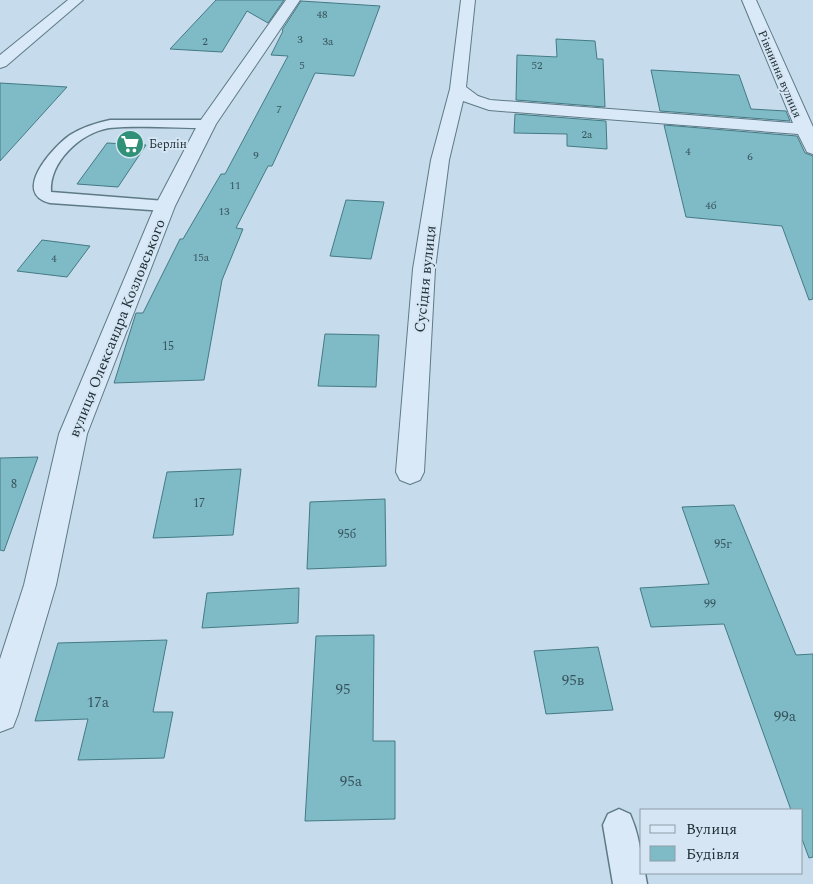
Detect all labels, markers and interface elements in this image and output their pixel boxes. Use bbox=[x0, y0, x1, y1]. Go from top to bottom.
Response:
house number: 48 bbox=[317, 6, 328, 23]
street label: Рівнинна вулиця bbox=[752, 27, 807, 121]
house number: 3 bbox=[297, 31, 303, 48]
house number: 2 bbox=[202, 33, 208, 50]
house number: 3а bbox=[323, 33, 334, 50]
house number: 5 bbox=[299, 57, 305, 74]
house number: 52 bbox=[532, 57, 543, 74]
house number: 7 bbox=[276, 101, 282, 118]
house number: 2а bbox=[582, 126, 593, 143]
supermarket icon: Берлін bbox=[115, 129, 145, 159]
place label: Берлін bbox=[149, 135, 187, 154]
house number: 4 bbox=[685, 143, 691, 160]
house number: 9 bbox=[253, 147, 259, 164]
house number: 6 bbox=[747, 148, 753, 165]
house number: 11 bbox=[230, 177, 241, 194]
house number: 4б bbox=[705, 197, 717, 214]
house number: 13 bbox=[219, 203, 230, 220]
street label: вулиця Олександра Козловського bbox=[63, 216, 172, 441]
street label: Сусідня вулиця bbox=[408, 224, 443, 334]
house number: 15а bbox=[193, 249, 210, 266]
house number: 4 bbox=[51, 250, 57, 267]
house number: 15 bbox=[162, 337, 174, 356]
house number: 8 bbox=[11, 475, 17, 494]
house number: 17 bbox=[193, 494, 205, 513]
house number: 95б bbox=[338, 525, 356, 544]
house number: 95г bbox=[714, 535, 732, 554]
house number: 99 bbox=[704, 595, 716, 614]
house number: 95в bbox=[562, 669, 585, 692]
house number: 95 bbox=[335, 678, 351, 701]
house number: 17а bbox=[87, 691, 110, 714]
house number: 99а bbox=[774, 705, 797, 728]
house number: 95а bbox=[340, 770, 363, 793]
legend bbox=[640, 809, 803, 874]
text: Вулиця bbox=[686, 818, 737, 841]
text: Будівля bbox=[686, 843, 740, 866]

